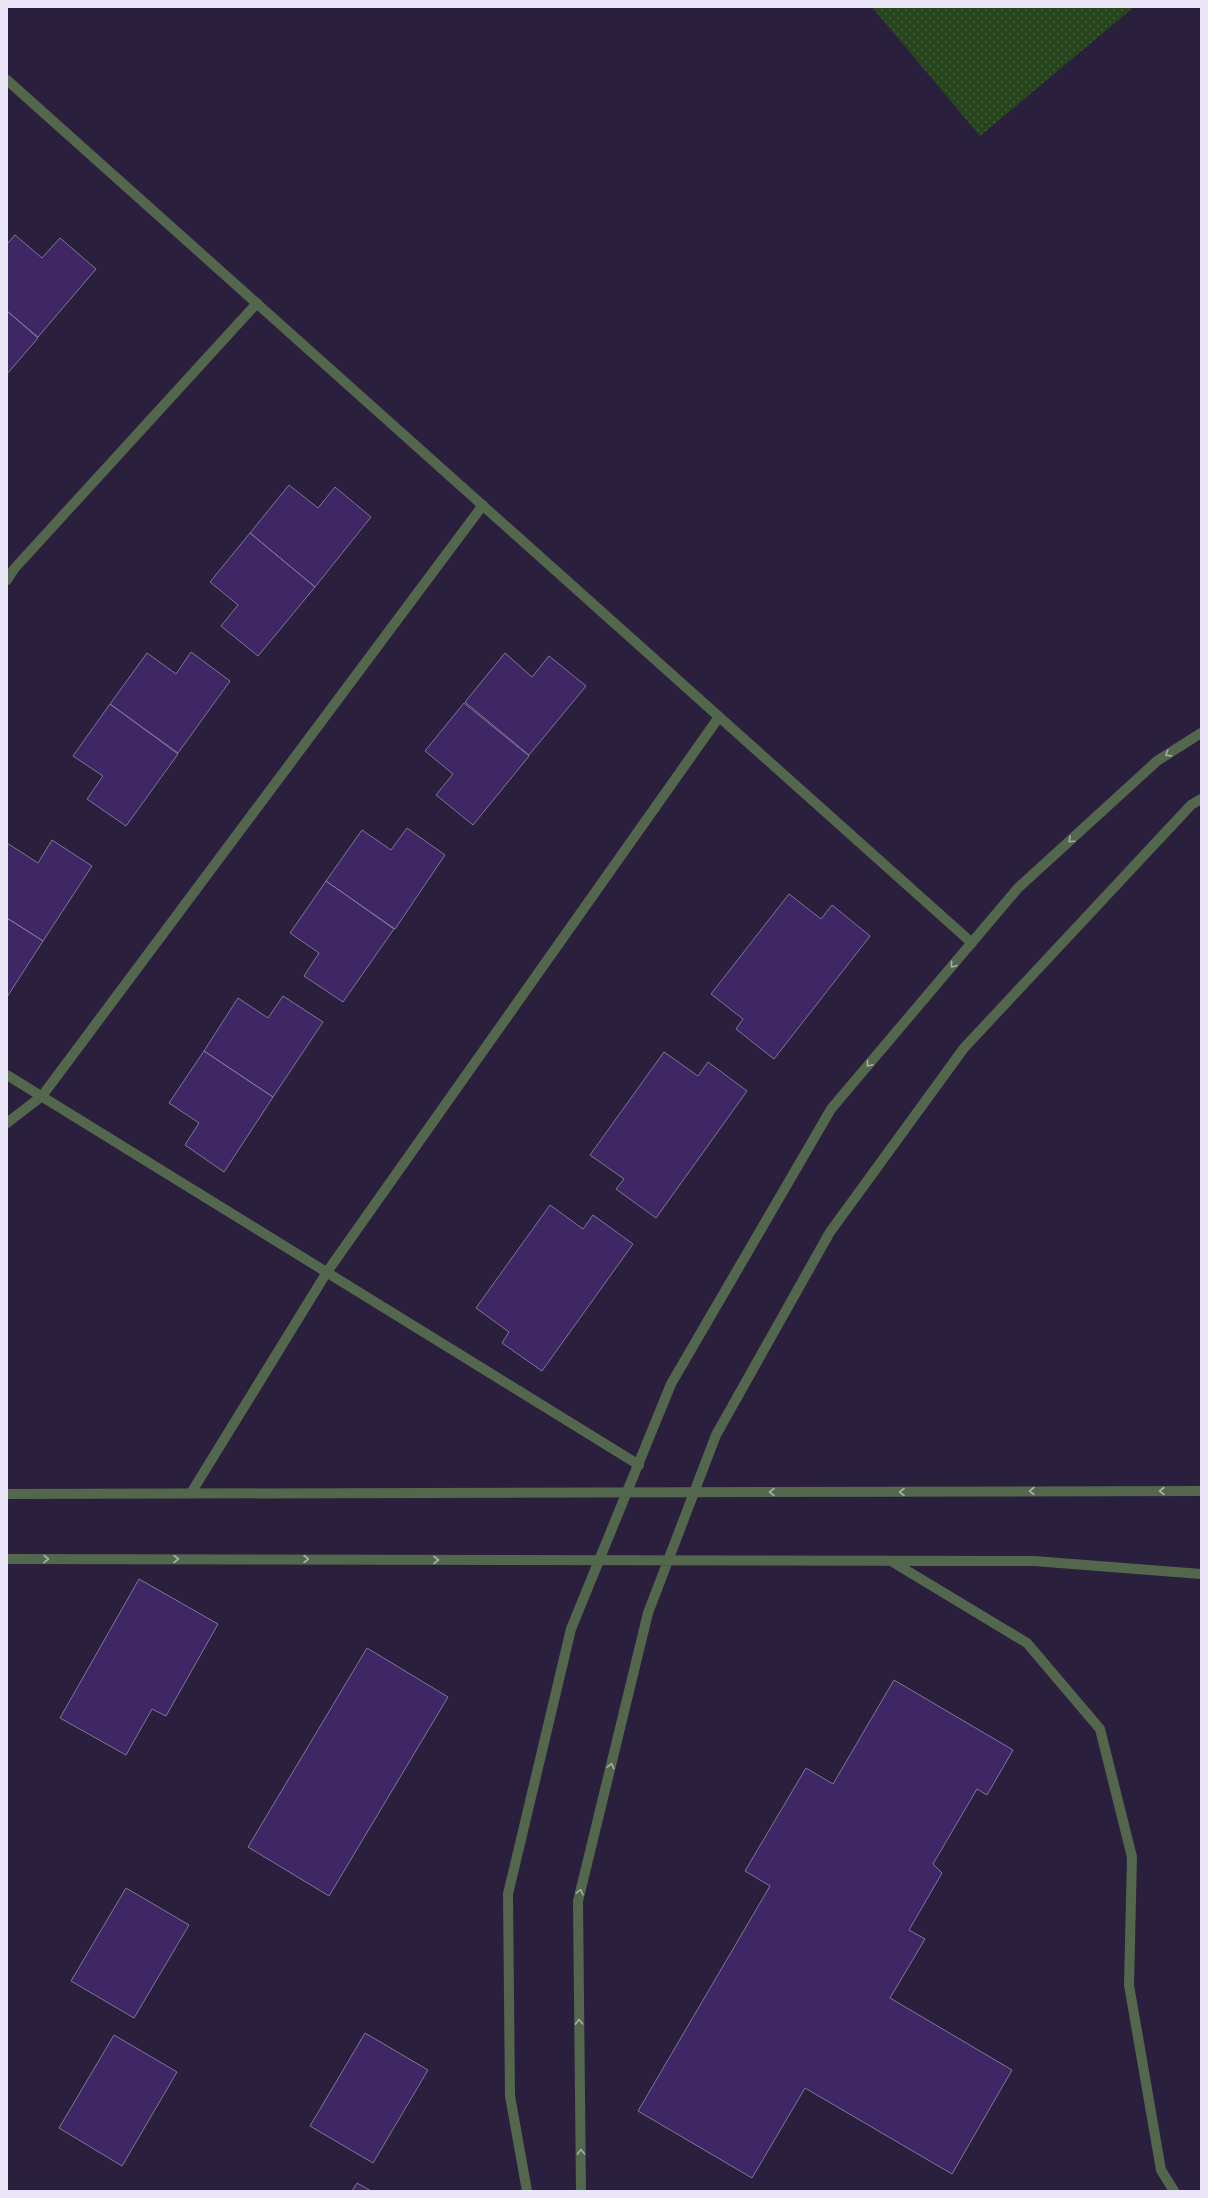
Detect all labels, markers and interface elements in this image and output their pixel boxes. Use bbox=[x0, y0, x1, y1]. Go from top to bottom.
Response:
one-way arrow bbox=[1165, 749, 1172, 757]
one-way arrow bbox=[1068, 835, 1075, 842]
one-way arrow bbox=[951, 960, 958, 968]
one-way arrow bbox=[866, 1059, 873, 1067]
one-way arrow bbox=[899, 1487, 905, 1496]
one-way arrow bbox=[1029, 1487, 1035, 1495]
one-way arrow bbox=[1159, 1487, 1165, 1495]
one-way arrow bbox=[769, 1488, 775, 1496]
one-way arrow bbox=[43, 1555, 49, 1563]
one-way arrow bbox=[173, 1555, 179, 1563]
one-way arrow bbox=[303, 1555, 309, 1563]
one-way arrow bbox=[433, 1556, 439, 1564]
one-way arrow bbox=[606, 1763, 615, 1770]
one-way arrow bbox=[575, 1889, 584, 1896]
one-way arrow bbox=[575, 2019, 583, 2025]
one-way arrow bbox=[576, 2149, 585, 2155]

